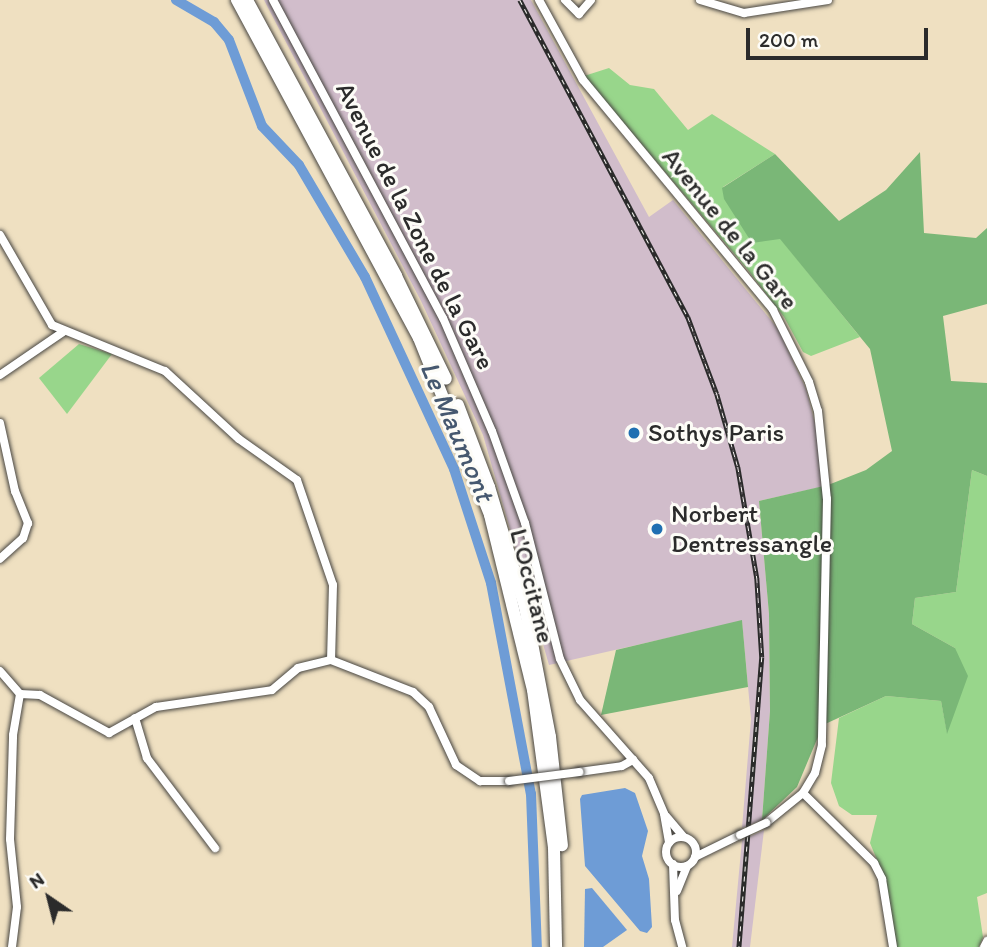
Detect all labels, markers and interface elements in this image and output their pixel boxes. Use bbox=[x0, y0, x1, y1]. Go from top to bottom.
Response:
scale bar bbox=[749, 14, 931, 58]
text: 200 m bbox=[759, 27, 818, 52]
street label: Avenue de la Zone de la Gare bbox=[328, 76, 502, 376]
street label: Avenue de la Gare bbox=[655, 141, 805, 317]
water label: Le Maumont bbox=[413, 356, 503, 506]
place label: Sothys Paris bbox=[648, 417, 785, 449]
marker: Sothys Paris bbox=[626, 425, 642, 441]
place label: Norbert Dentressangle bbox=[671, 498, 832, 560]
marker: Norbert Dentressangle bbox=[649, 521, 665, 537]
street label: L'Occitane bbox=[503, 525, 561, 647]
north arrow bbox=[14, 863, 84, 933]
text: N bbox=[25, 867, 49, 893]

